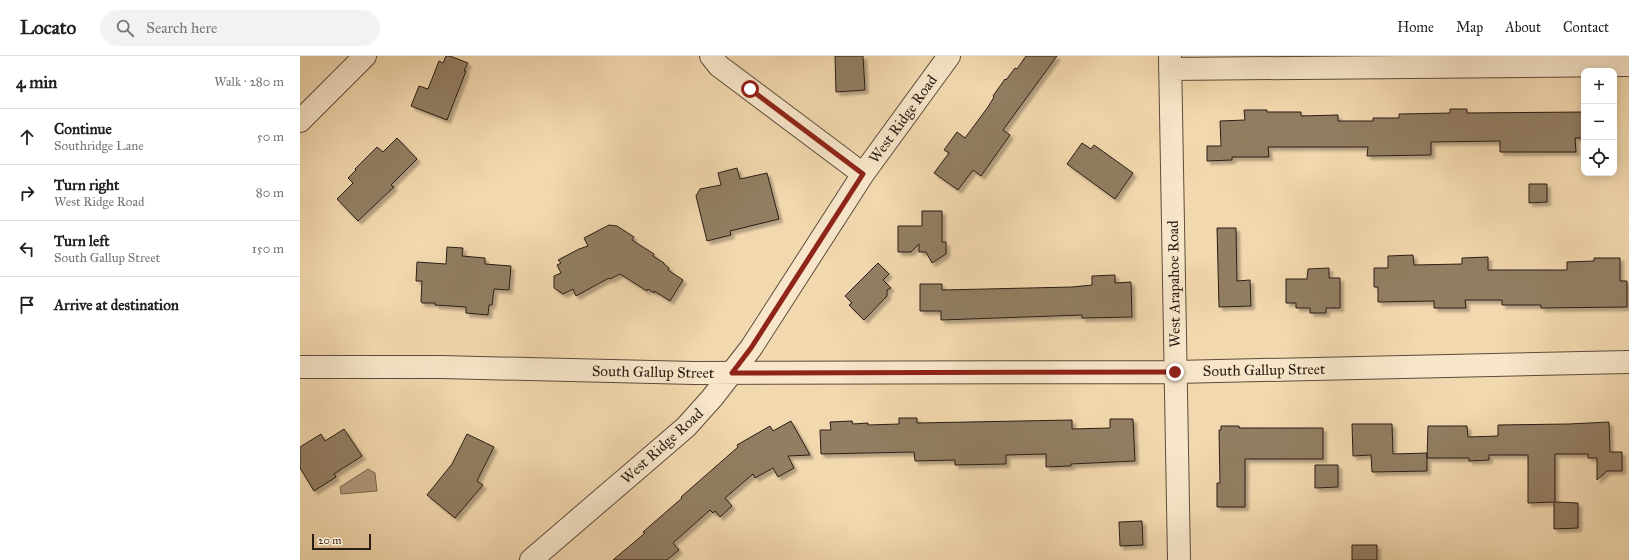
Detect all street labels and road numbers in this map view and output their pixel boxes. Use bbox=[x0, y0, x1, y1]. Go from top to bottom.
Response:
street label: West Ridge Road bbox=[865, 71, 941, 167]
street label: West Arapahoe Road bbox=[1164, 220, 1184, 348]
street label: South Gallup Street bbox=[1203, 360, 1326, 380]
street label: South Gallup Street bbox=[592, 362, 715, 382]
street label: West Ridge Road bbox=[617, 404, 707, 488]

